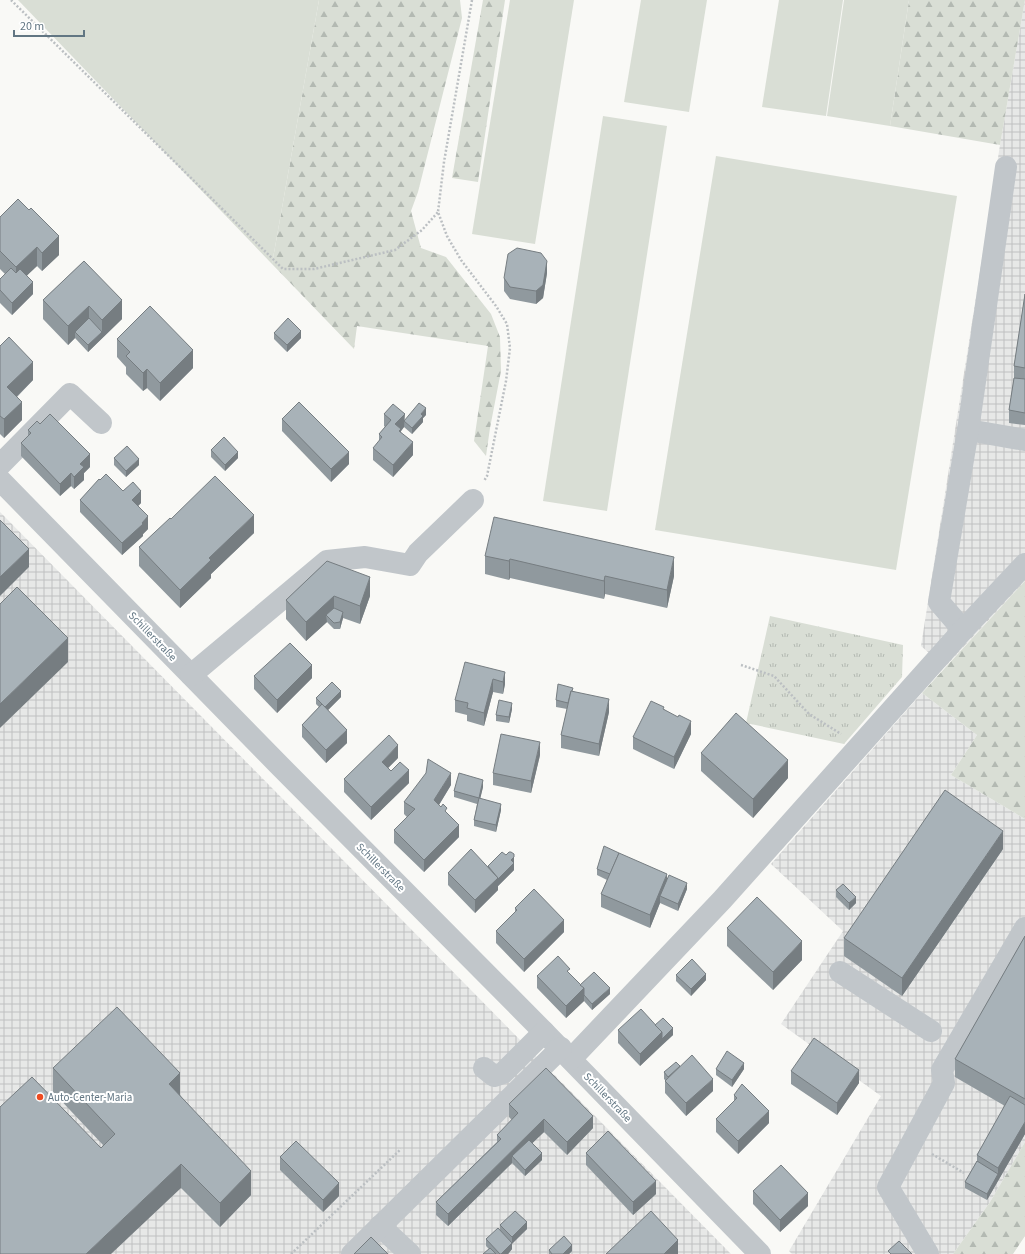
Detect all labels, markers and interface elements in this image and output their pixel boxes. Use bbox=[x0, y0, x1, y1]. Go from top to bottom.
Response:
scale bar bbox=[14, 12, 84, 38]
text: 20 m bbox=[20, 18, 44, 35]
street label: Schillerstraße bbox=[125, 608, 180, 665]
street label: Schillerstraße bbox=[353, 840, 409, 895]
street label: Schillerstraße bbox=[580, 1069, 635, 1126]
place label: Auto-Center-Maria bbox=[48, 1090, 132, 1105]
marker: Auto-Center-Maria bbox=[35, 1092, 45, 1102]

